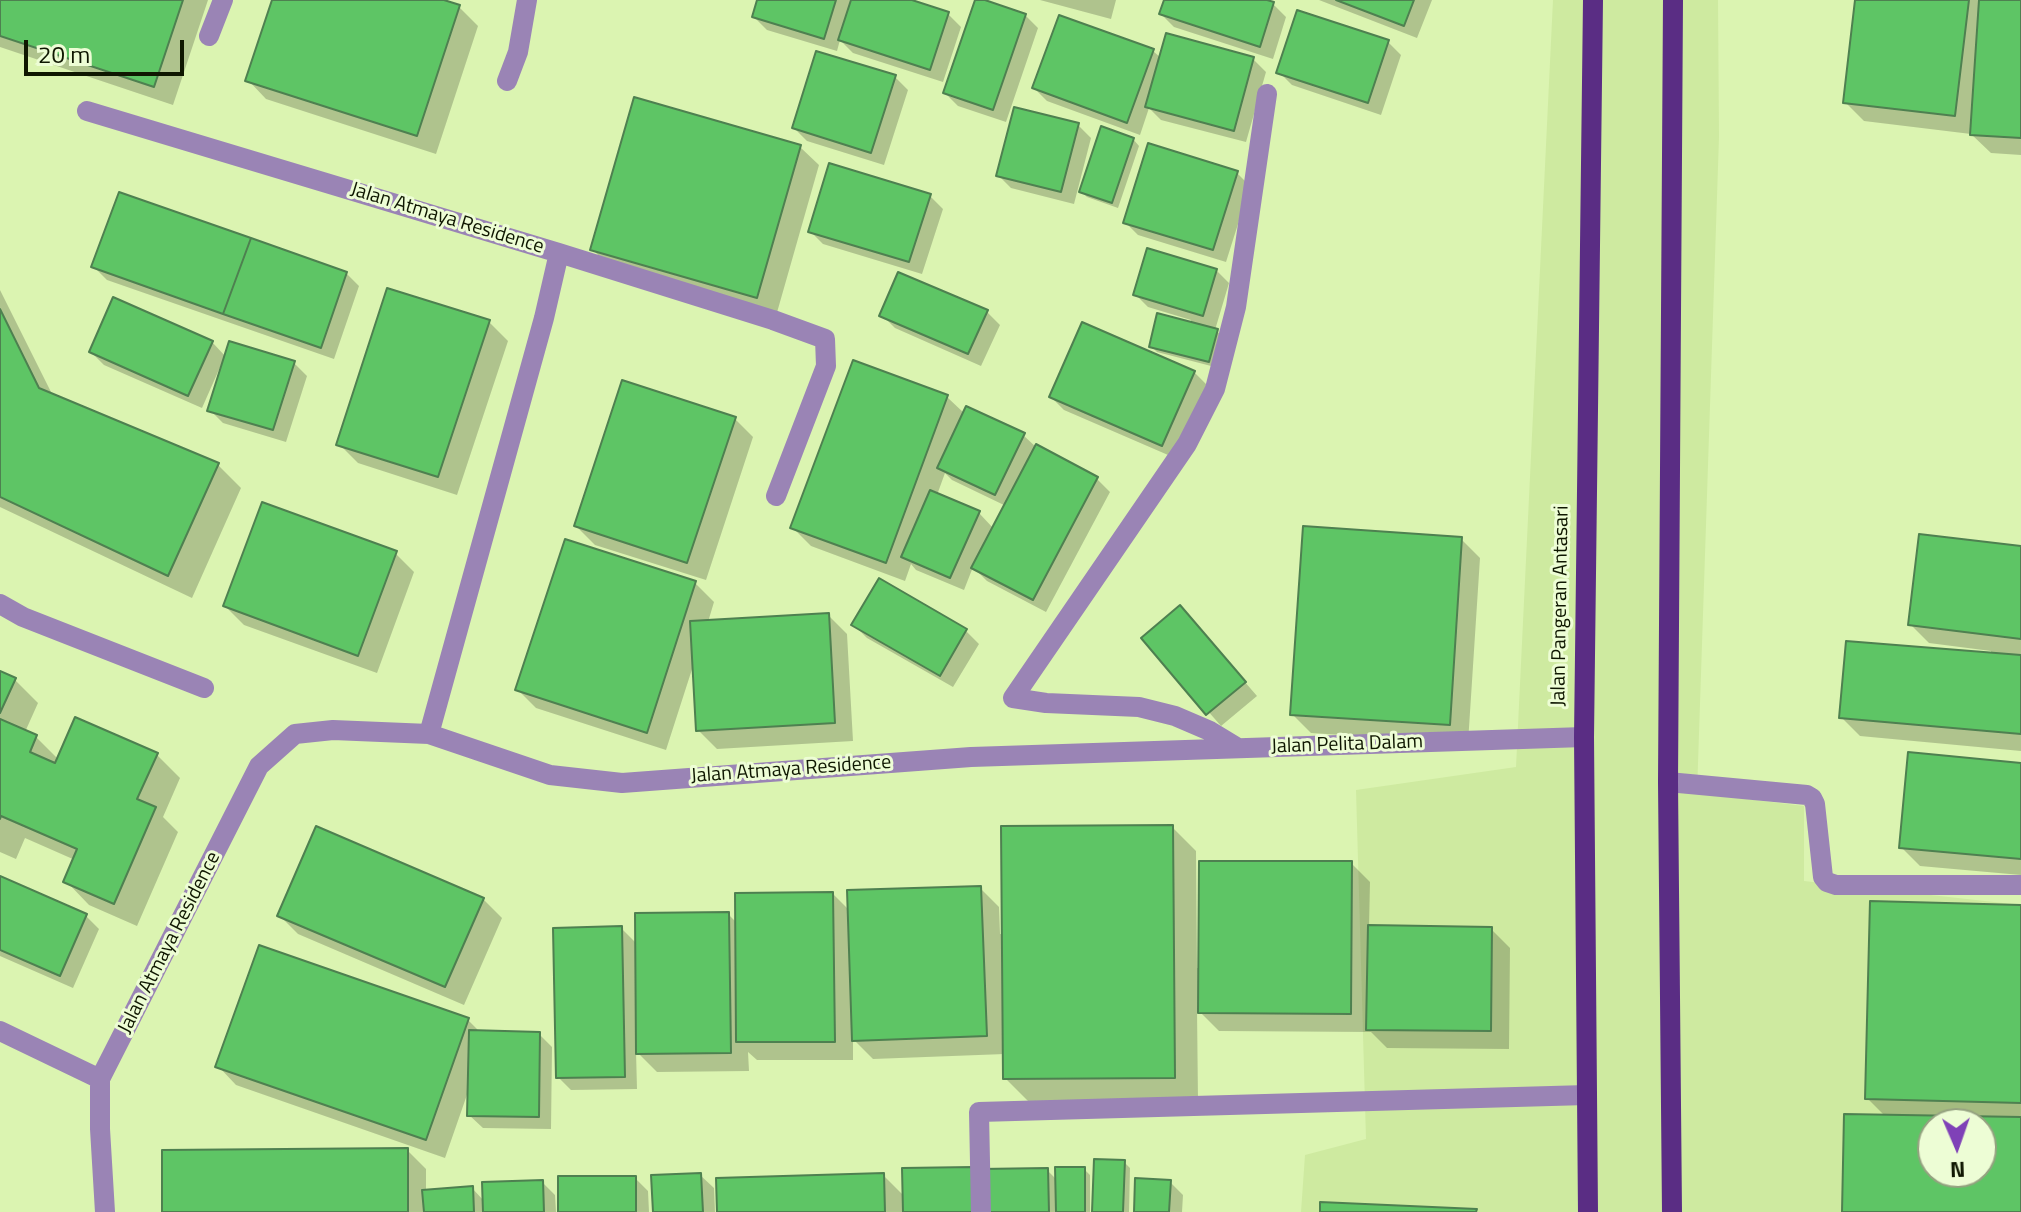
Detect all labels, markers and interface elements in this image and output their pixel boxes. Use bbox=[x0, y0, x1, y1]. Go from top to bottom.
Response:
scale bar bbox=[28, 24, 188, 74]
text: 20 m bbox=[38, 36, 90, 72]
street label: Jalan Atmaya Residence bbox=[347, 178, 547, 260]
street label: Jalan Pangeran Antasari bbox=[1547, 505, 1575, 707]
street label: Jalan Pelita Dalam bbox=[1271, 730, 1423, 760]
street label: Jalan Atmaya Residence bbox=[690, 751, 892, 789]
street label: Jalan Atmaya Residence bbox=[114, 848, 226, 1038]
north arrow bbox=[1917, 1108, 1997, 1188]
text: N bbox=[1950, 1153, 1966, 1187]

